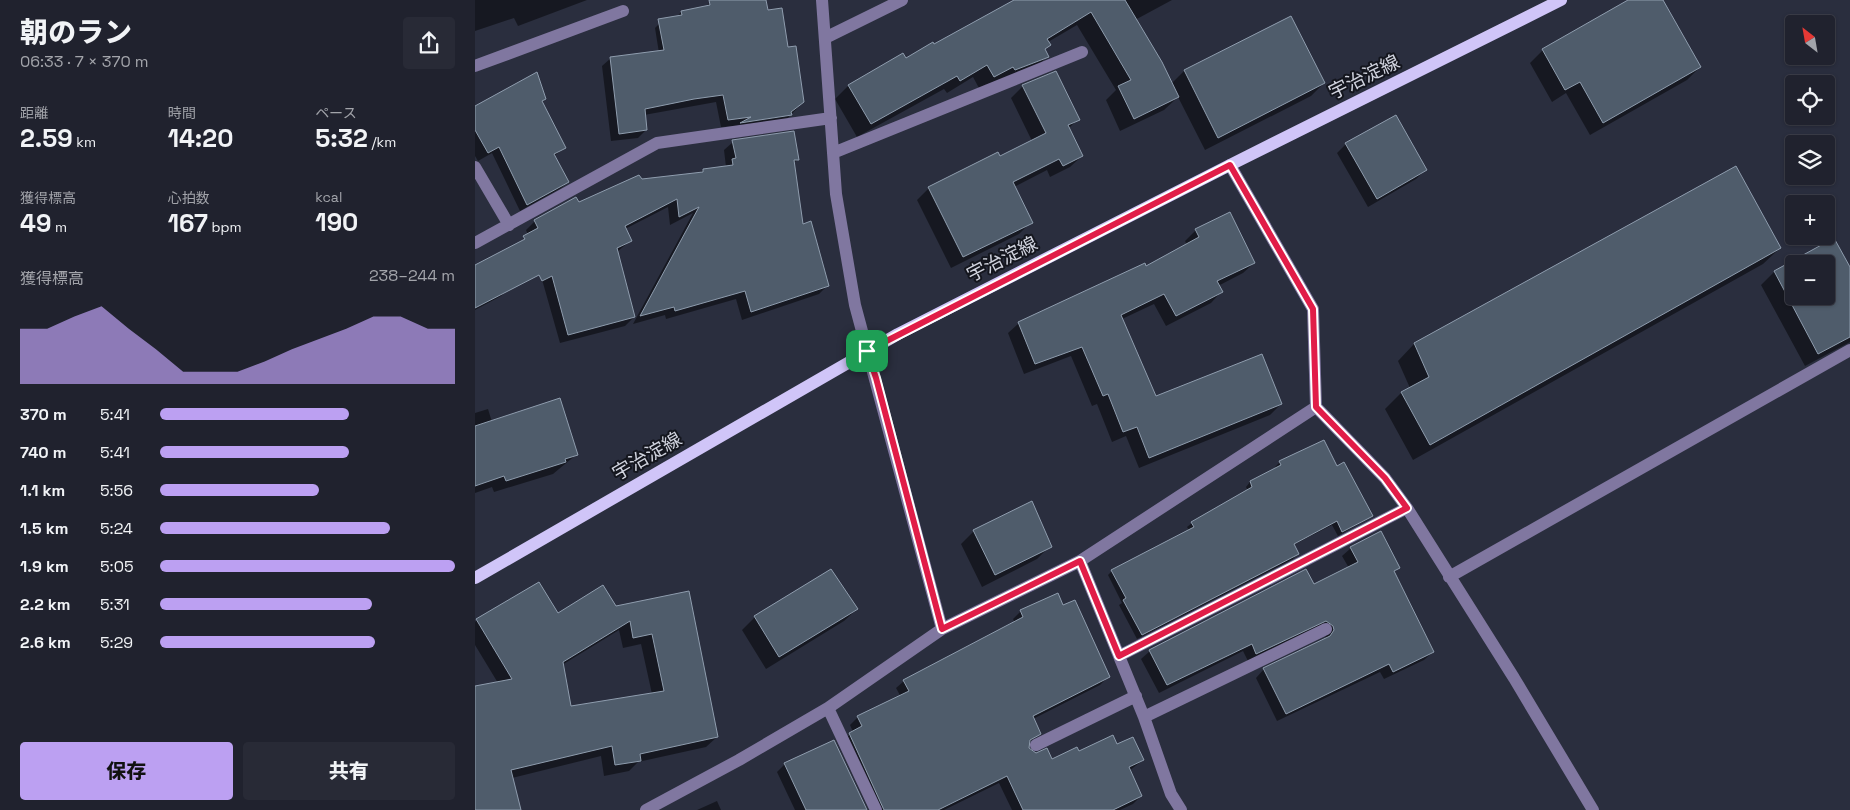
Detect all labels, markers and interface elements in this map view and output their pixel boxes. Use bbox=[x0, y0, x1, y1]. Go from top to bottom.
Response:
text: 朝のラン bbox=[20, 14, 132, 50]
north arrow bbox=[1785, 15, 1835, 65]
map controls bbox=[1785, 15, 1835, 305]
button: share bbox=[403, 17, 455, 69]
street label: 宇治淀線 bbox=[1324, 49, 1404, 105]
text: 06:33 · 7 × 370 m bbox=[20, 51, 149, 72]
button: locate bbox=[1785, 75, 1835, 125]
text: 距離 bbox=[20, 104, 48, 122]
text: 時間 bbox=[168, 104, 196, 122]
text: ペース bbox=[315, 104, 357, 122]
text: 2.59 bbox=[20, 122, 73, 154]
text: 14:20 bbox=[168, 122, 233, 154]
text: 5:32 bbox=[315, 122, 368, 154]
text: km bbox=[73, 133, 96, 151]
text: /km bbox=[368, 133, 396, 151]
button: layers bbox=[1785, 135, 1835, 185]
text: kcal bbox=[315, 188, 342, 206]
text: 獲得標高 bbox=[20, 189, 76, 207]
text: 心拍数 bbox=[168, 189, 210, 207]
button: + bbox=[1785, 195, 1835, 245]
text: 190 bbox=[315, 206, 358, 238]
text: 49 bbox=[20, 207, 51, 239]
text: 167 bbox=[168, 207, 208, 239]
text: m bbox=[51, 218, 67, 236]
text: bpm bbox=[208, 218, 242, 236]
street label: 宇治淀線 bbox=[962, 231, 1042, 287]
button: − bbox=[1785, 255, 1835, 305]
text: 238–244 m bbox=[369, 265, 455, 286]
text: 獲得標高 bbox=[20, 268, 84, 289]
pin bbox=[846, 330, 888, 372]
icon: arrive bbox=[853, 337, 881, 365]
text: 370 m bbox=[20, 404, 67, 425]
text: 5:41 bbox=[100, 404, 130, 425]
street label: 宇治淀線 bbox=[608, 426, 686, 486]
text: 740 m bbox=[20, 442, 66, 463]
text: 5:41 bbox=[100, 442, 130, 463]
text: 1.1 km bbox=[20, 480, 65, 501]
text: 5:56 bbox=[100, 480, 133, 501]
text: 1.5 km bbox=[20, 518, 68, 539]
text: 5:24 bbox=[100, 518, 133, 539]
text: 1.9 km bbox=[20, 556, 69, 577]
text: 5:05 bbox=[100, 556, 133, 577]
text: 2.2 km bbox=[20, 594, 71, 615]
text: 5:31 bbox=[100, 594, 130, 615]
text: 2.6 km bbox=[20, 632, 71, 653]
text: 5:29 bbox=[100, 632, 133, 653]
button: 保存 bbox=[20, 742, 233, 800]
button: 共有 bbox=[243, 742, 455, 800]

